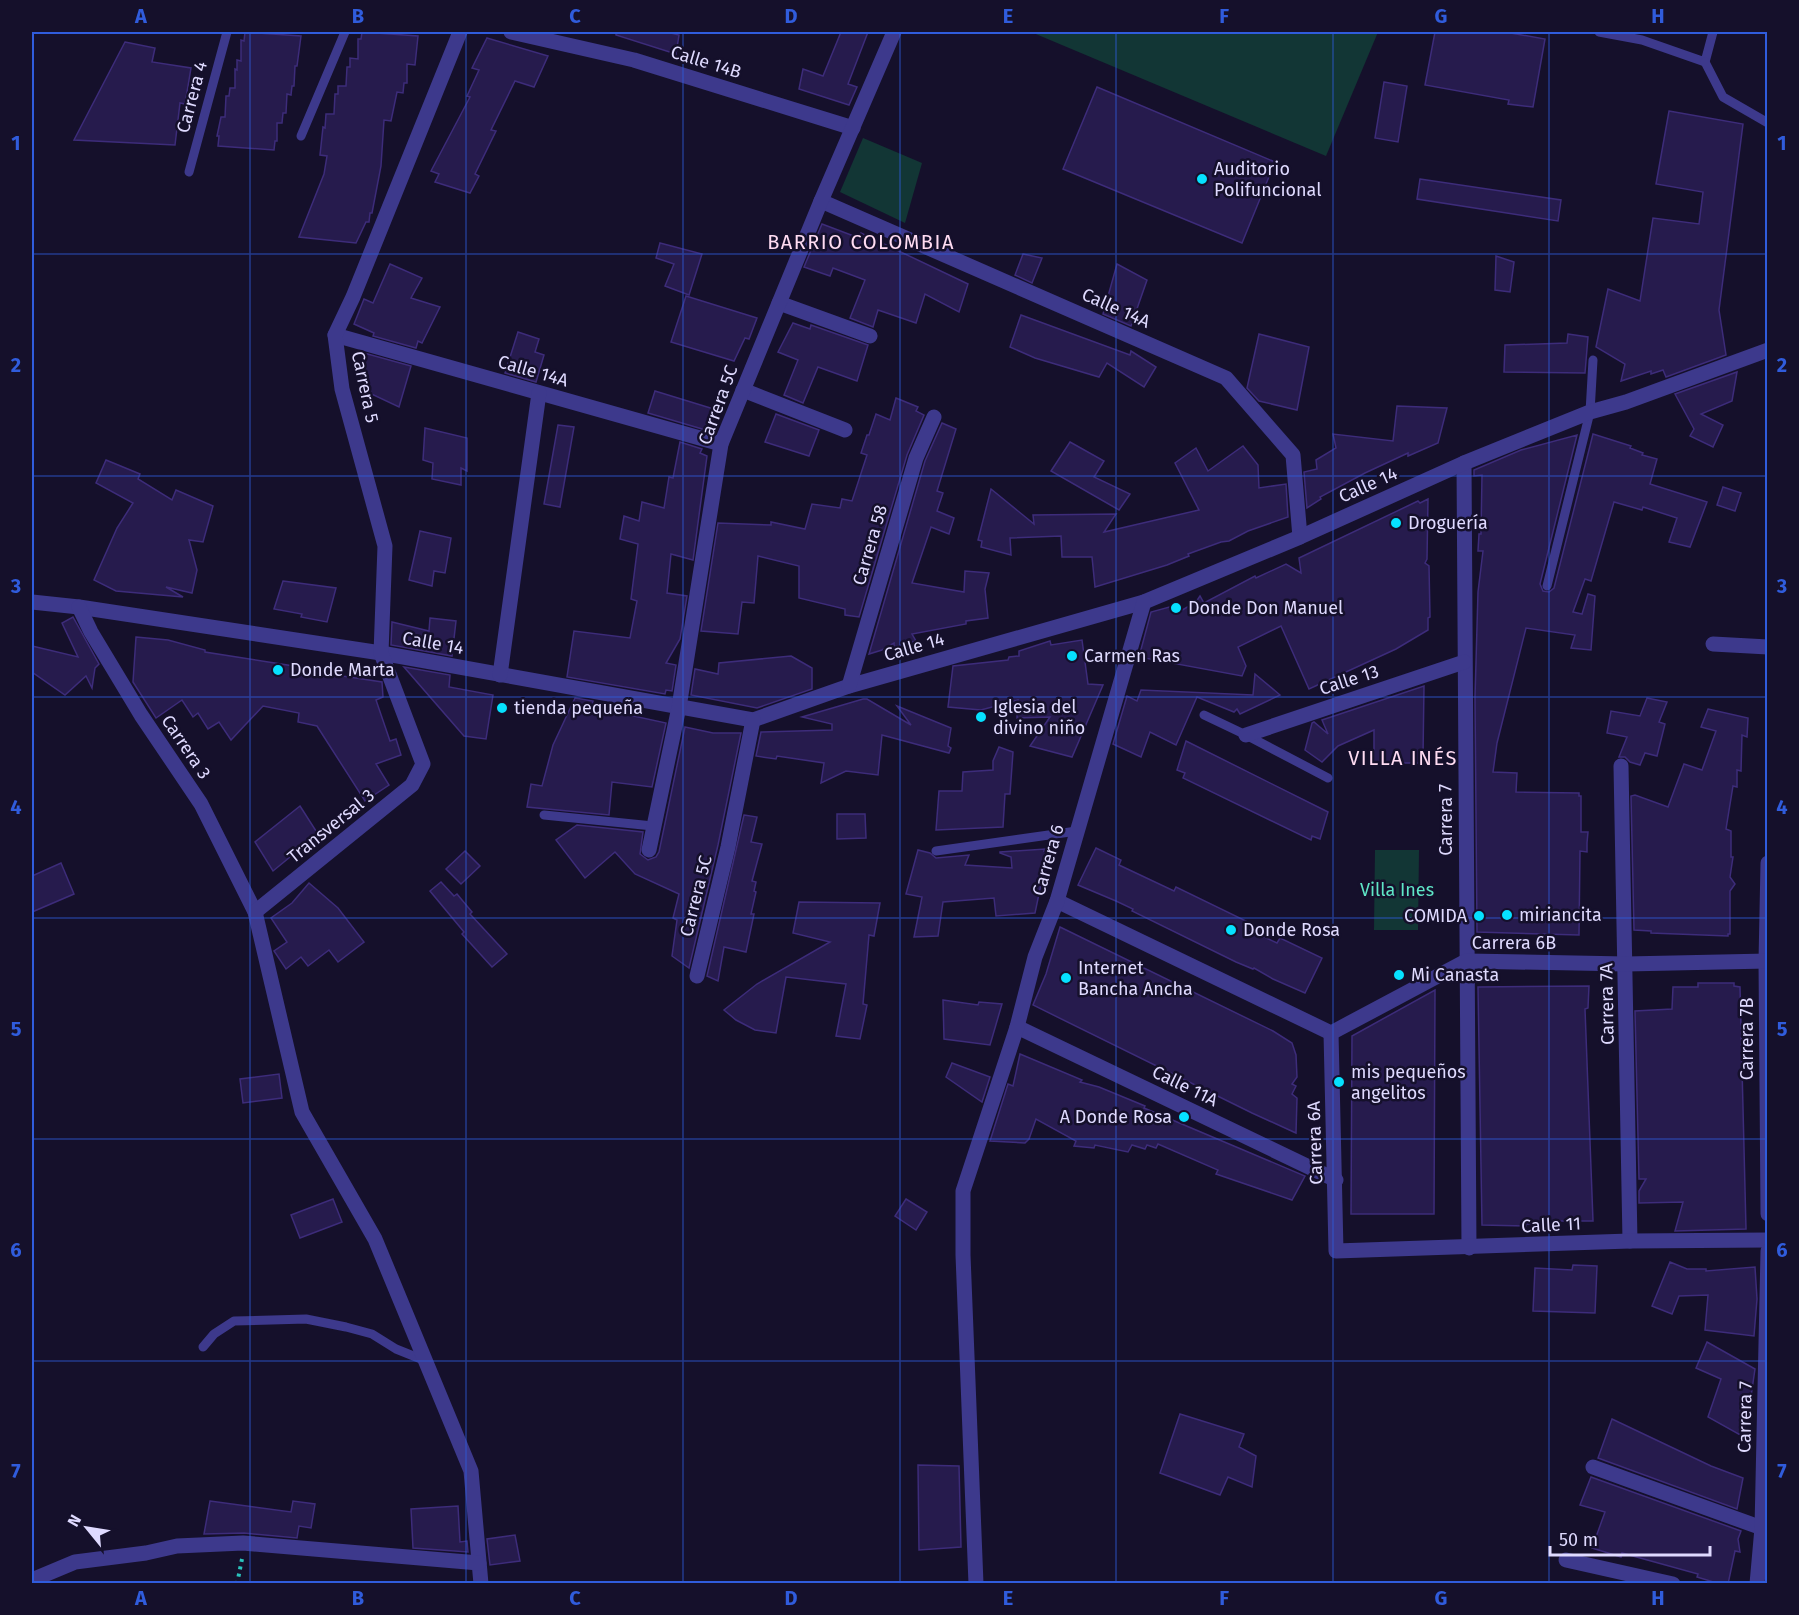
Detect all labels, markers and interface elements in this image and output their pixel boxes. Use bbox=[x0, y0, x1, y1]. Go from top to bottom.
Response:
text: A bbox=[134, 4, 148, 28]
text: B bbox=[352, 4, 364, 28]
text: C bbox=[569, 4, 581, 28]
text: D bbox=[784, 4, 798, 28]
text: E bbox=[1003, 4, 1013, 28]
text: F bbox=[1219, 4, 1229, 28]
text: G bbox=[1435, 4, 1447, 28]
text: H bbox=[1651, 4, 1665, 28]
street label: Calle 14B bbox=[668, 41, 744, 83]
street label: Carrera 4 bbox=[172, 58, 212, 135]
text: 1 bbox=[11, 131, 21, 155]
text: 1 bbox=[1777, 131, 1787, 155]
place label: Auditorio Polifuncional bbox=[1214, 158, 1321, 201]
marker: Auditorio Polifuncional bbox=[1195, 172, 1209, 186]
district label: BARRIO COLOMBIA bbox=[767, 230, 955, 254]
street label: Calle 14A bbox=[1079, 283, 1154, 333]
street label: Carrera 5 bbox=[347, 349, 383, 425]
street label: Calle 14A bbox=[495, 350, 571, 392]
text: 2 bbox=[11, 353, 21, 377]
text: 2 bbox=[1777, 353, 1787, 377]
street label: Carrera 5C bbox=[693, 362, 743, 448]
street label: Calle 14 bbox=[1335, 462, 1401, 508]
street label: Carrera 58 bbox=[848, 502, 892, 588]
place label: Droguería bbox=[1408, 512, 1488, 534]
marker: Droguería bbox=[1389, 516, 1403, 530]
text: 3 bbox=[10, 574, 21, 598]
text: 3 bbox=[1776, 574, 1787, 598]
place label: Donde Don Manuel bbox=[1188, 597, 1343, 619]
marker: Donde Don Manuel bbox=[1169, 601, 1183, 615]
street label: Calle 14 bbox=[401, 627, 466, 659]
street label: Calle 14 bbox=[881, 628, 947, 666]
place label: Carmen Ras bbox=[1084, 645, 1180, 667]
marker: Carmen Ras bbox=[1065, 649, 1079, 663]
place label: Donde Marta bbox=[290, 659, 395, 681]
street label: Calle 13 bbox=[1316, 660, 1382, 700]
marker: Donde Marta bbox=[271, 663, 285, 677]
place label: Iglesia del divino niño bbox=[993, 696, 1085, 739]
place label: tienda pequeña bbox=[514, 697, 643, 719]
marker: tienda pequeña bbox=[495, 701, 509, 715]
marker: Iglesia del divino niño bbox=[974, 710, 988, 724]
street label: Carrera 3 bbox=[157, 711, 215, 783]
district label: VILLA INÉS bbox=[1348, 746, 1458, 770]
street label: Transversal 3 bbox=[283, 784, 379, 868]
street label: Carrera 7 bbox=[1435, 784, 1457, 856]
text: 4 bbox=[10, 795, 22, 819]
text: 4 bbox=[1776, 795, 1788, 819]
street label: Carrera 6 bbox=[1027, 822, 1069, 898]
street label: Carrera 5C bbox=[675, 853, 717, 939]
park label: Villa Ines bbox=[1360, 879, 1434, 901]
place label: miriancita bbox=[1519, 904, 1602, 926]
place label: COMIDA bbox=[1404, 905, 1468, 927]
marker: miriancita bbox=[1500, 908, 1514, 922]
marker: COMIDA bbox=[1472, 909, 1486, 923]
place label: Donde Rosa bbox=[1243, 919, 1340, 941]
marker: Donde Rosa bbox=[1224, 923, 1238, 937]
street label: Carrera 6B bbox=[1472, 932, 1556, 954]
place label: Internet Bancha Ancha bbox=[1078, 957, 1193, 1000]
street label: Carrera 7A bbox=[1595, 962, 1619, 1045]
place label: Mi Canasta bbox=[1411, 964, 1499, 986]
marker: Mi Canasta bbox=[1392, 968, 1406, 982]
marker: Internet Bancha Ancha bbox=[1059, 971, 1073, 985]
street label: Carrera 7B bbox=[1736, 998, 1758, 1080]
text: 5 bbox=[11, 1017, 22, 1041]
text: 5 bbox=[1777, 1017, 1788, 1041]
street label: Calle 11A bbox=[1149, 1061, 1222, 1112]
place label: mis pequeños angelitos bbox=[1351, 1061, 1466, 1104]
marker: mis pequeños angelitos bbox=[1332, 1075, 1346, 1089]
street label: Carrera 6A bbox=[1303, 1100, 1327, 1185]
place label: A Donde Rosa bbox=[1060, 1106, 1172, 1128]
marker: A Donde Rosa bbox=[1177, 1110, 1191, 1124]
street label: Calle 11 bbox=[1521, 1212, 1581, 1238]
text: 6 bbox=[10, 1238, 22, 1262]
text: 6 bbox=[1776, 1238, 1788, 1262]
street label: Carrera 7 bbox=[1733, 1381, 1757, 1453]
text: 7 bbox=[11, 1459, 21, 1483]
text: 7 bbox=[1777, 1459, 1787, 1483]
north arrow bbox=[57, 1498, 117, 1558]
text: N bbox=[64, 1511, 85, 1530]
scale bar bbox=[1550, 1519, 1710, 1557]
text: 50 m bbox=[1559, 1529, 1598, 1551]
text: A bbox=[134, 1586, 148, 1610]
text: B bbox=[352, 1586, 364, 1610]
text: C bbox=[569, 1586, 581, 1610]
text: D bbox=[784, 1586, 798, 1610]
text: E bbox=[1003, 1586, 1013, 1610]
text: F bbox=[1219, 1586, 1229, 1610]
text: G bbox=[1435, 1586, 1447, 1610]
text: H bbox=[1651, 1586, 1665, 1610]

